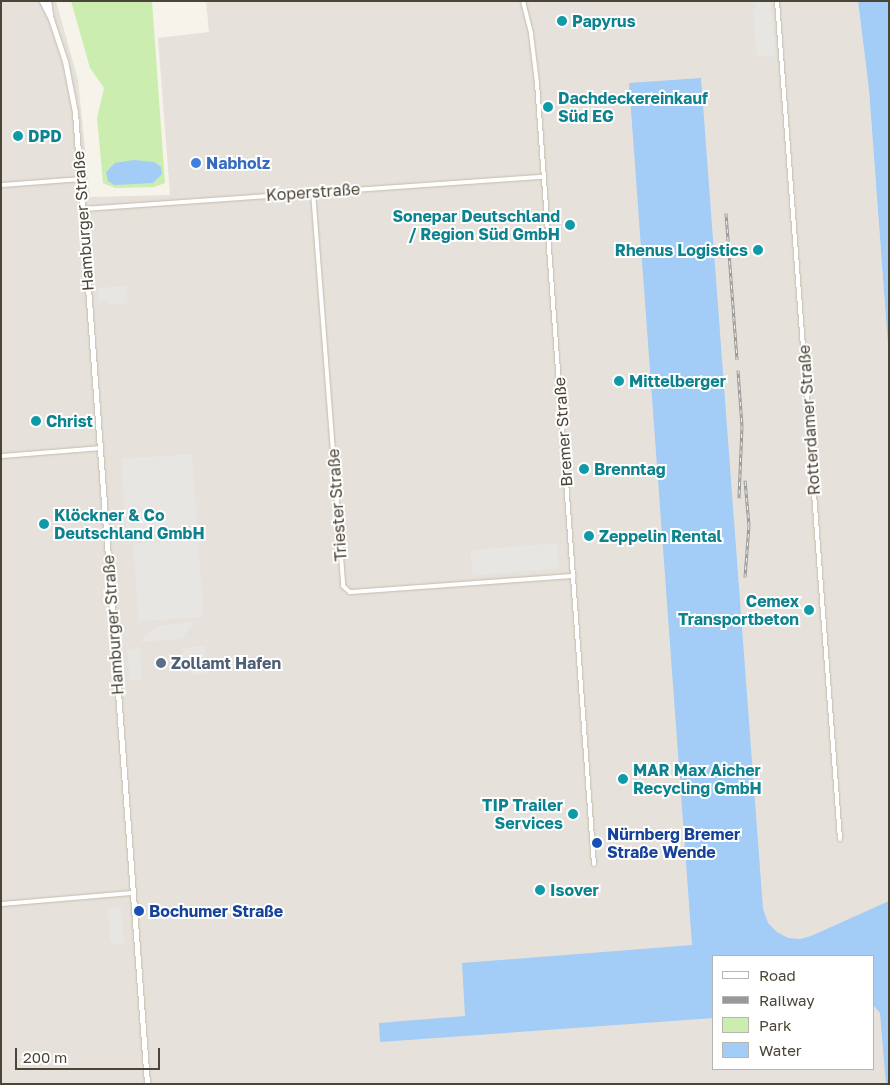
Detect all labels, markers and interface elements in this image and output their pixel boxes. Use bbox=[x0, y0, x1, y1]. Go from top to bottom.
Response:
place label: Papyrus bbox=[572, 11, 636, 31]
marker: Papyrus bbox=[556, 15, 568, 27]
place label: Dachdeckereinkauf Süd EG bbox=[558, 88, 708, 126]
marker: Dachdeckereinkauf Süd EG bbox=[542, 101, 554, 113]
place label: DPD bbox=[28, 126, 62, 146]
marker: DPD bbox=[12, 130, 24, 142]
street label: Hamburger Straße bbox=[69, 150, 97, 292]
place label: Nabholz bbox=[206, 153, 270, 173]
marker: Nabholz bbox=[190, 157, 202, 169]
street label: Koperstraße bbox=[265, 179, 361, 205]
place label: Sonepar Deutschland / Region Süd GmbH bbox=[392, 206, 560, 244]
marker: Sonepar Deutschland / Region Süd GmbH bbox=[564, 219, 576, 231]
place label: Rhenus Logistics bbox=[615, 240, 748, 260]
marker: Rhenus Logistics bbox=[752, 244, 764, 256]
street label: Rotterdamer Straße bbox=[794, 344, 824, 496]
place label: Mittelberger bbox=[629, 371, 726, 391]
marker: Mittelberger bbox=[613, 375, 625, 387]
street label: Bremer Straße bbox=[550, 377, 576, 487]
place label: Christ bbox=[46, 411, 93, 431]
marker: Christ bbox=[30, 415, 42, 427]
street label: Triester Straße bbox=[323, 448, 351, 562]
place label: Brenntag bbox=[594, 459, 666, 479]
marker: Brenntag bbox=[578, 463, 590, 475]
place label: Klöckner & Co Deutschland GmbH bbox=[54, 505, 205, 543]
marker: Klöckner & Co Deutschland GmbH bbox=[38, 518, 50, 530]
place label: Zeppelin Rental bbox=[599, 526, 722, 546]
marker: Zeppelin Rental bbox=[583, 530, 595, 542]
street label: Hamburger Straße bbox=[99, 554, 127, 696]
place label: Cemex Transportbeton bbox=[678, 591, 799, 629]
marker: Cemex Transportbeton bbox=[803, 604, 815, 616]
place label: Zollamt Hafen bbox=[171, 653, 281, 673]
marker: Zollamt Hafen bbox=[155, 657, 167, 669]
place label: MAR Max Aicher Recycling GmbH bbox=[633, 760, 762, 798]
marker: MAR Max Aicher Recycling GmbH bbox=[617, 773, 629, 785]
place label: TIP Trailer Services bbox=[482, 795, 563, 833]
marker: TIP Trailer Services bbox=[567, 808, 579, 820]
place label: Nürnberg Bremer Straße Wende bbox=[607, 824, 740, 862]
marker: Nürnberg Bremer Straße Wende bbox=[591, 837, 603, 849]
place label: Isover bbox=[550, 880, 599, 900]
marker: Isover bbox=[534, 884, 546, 896]
place label: Bochumer Straße bbox=[149, 901, 283, 921]
marker: Bochumer Straße bbox=[133, 905, 145, 917]
legend bbox=[712, 955, 875, 1070]
text: Road bbox=[759, 966, 796, 984]
text: Railway bbox=[759, 991, 815, 1009]
text: Park bbox=[759, 1016, 791, 1034]
scale bar bbox=[18, 1038, 162, 1070]
text: Water bbox=[759, 1041, 802, 1059]
text: 200 m bbox=[23, 1048, 67, 1066]

